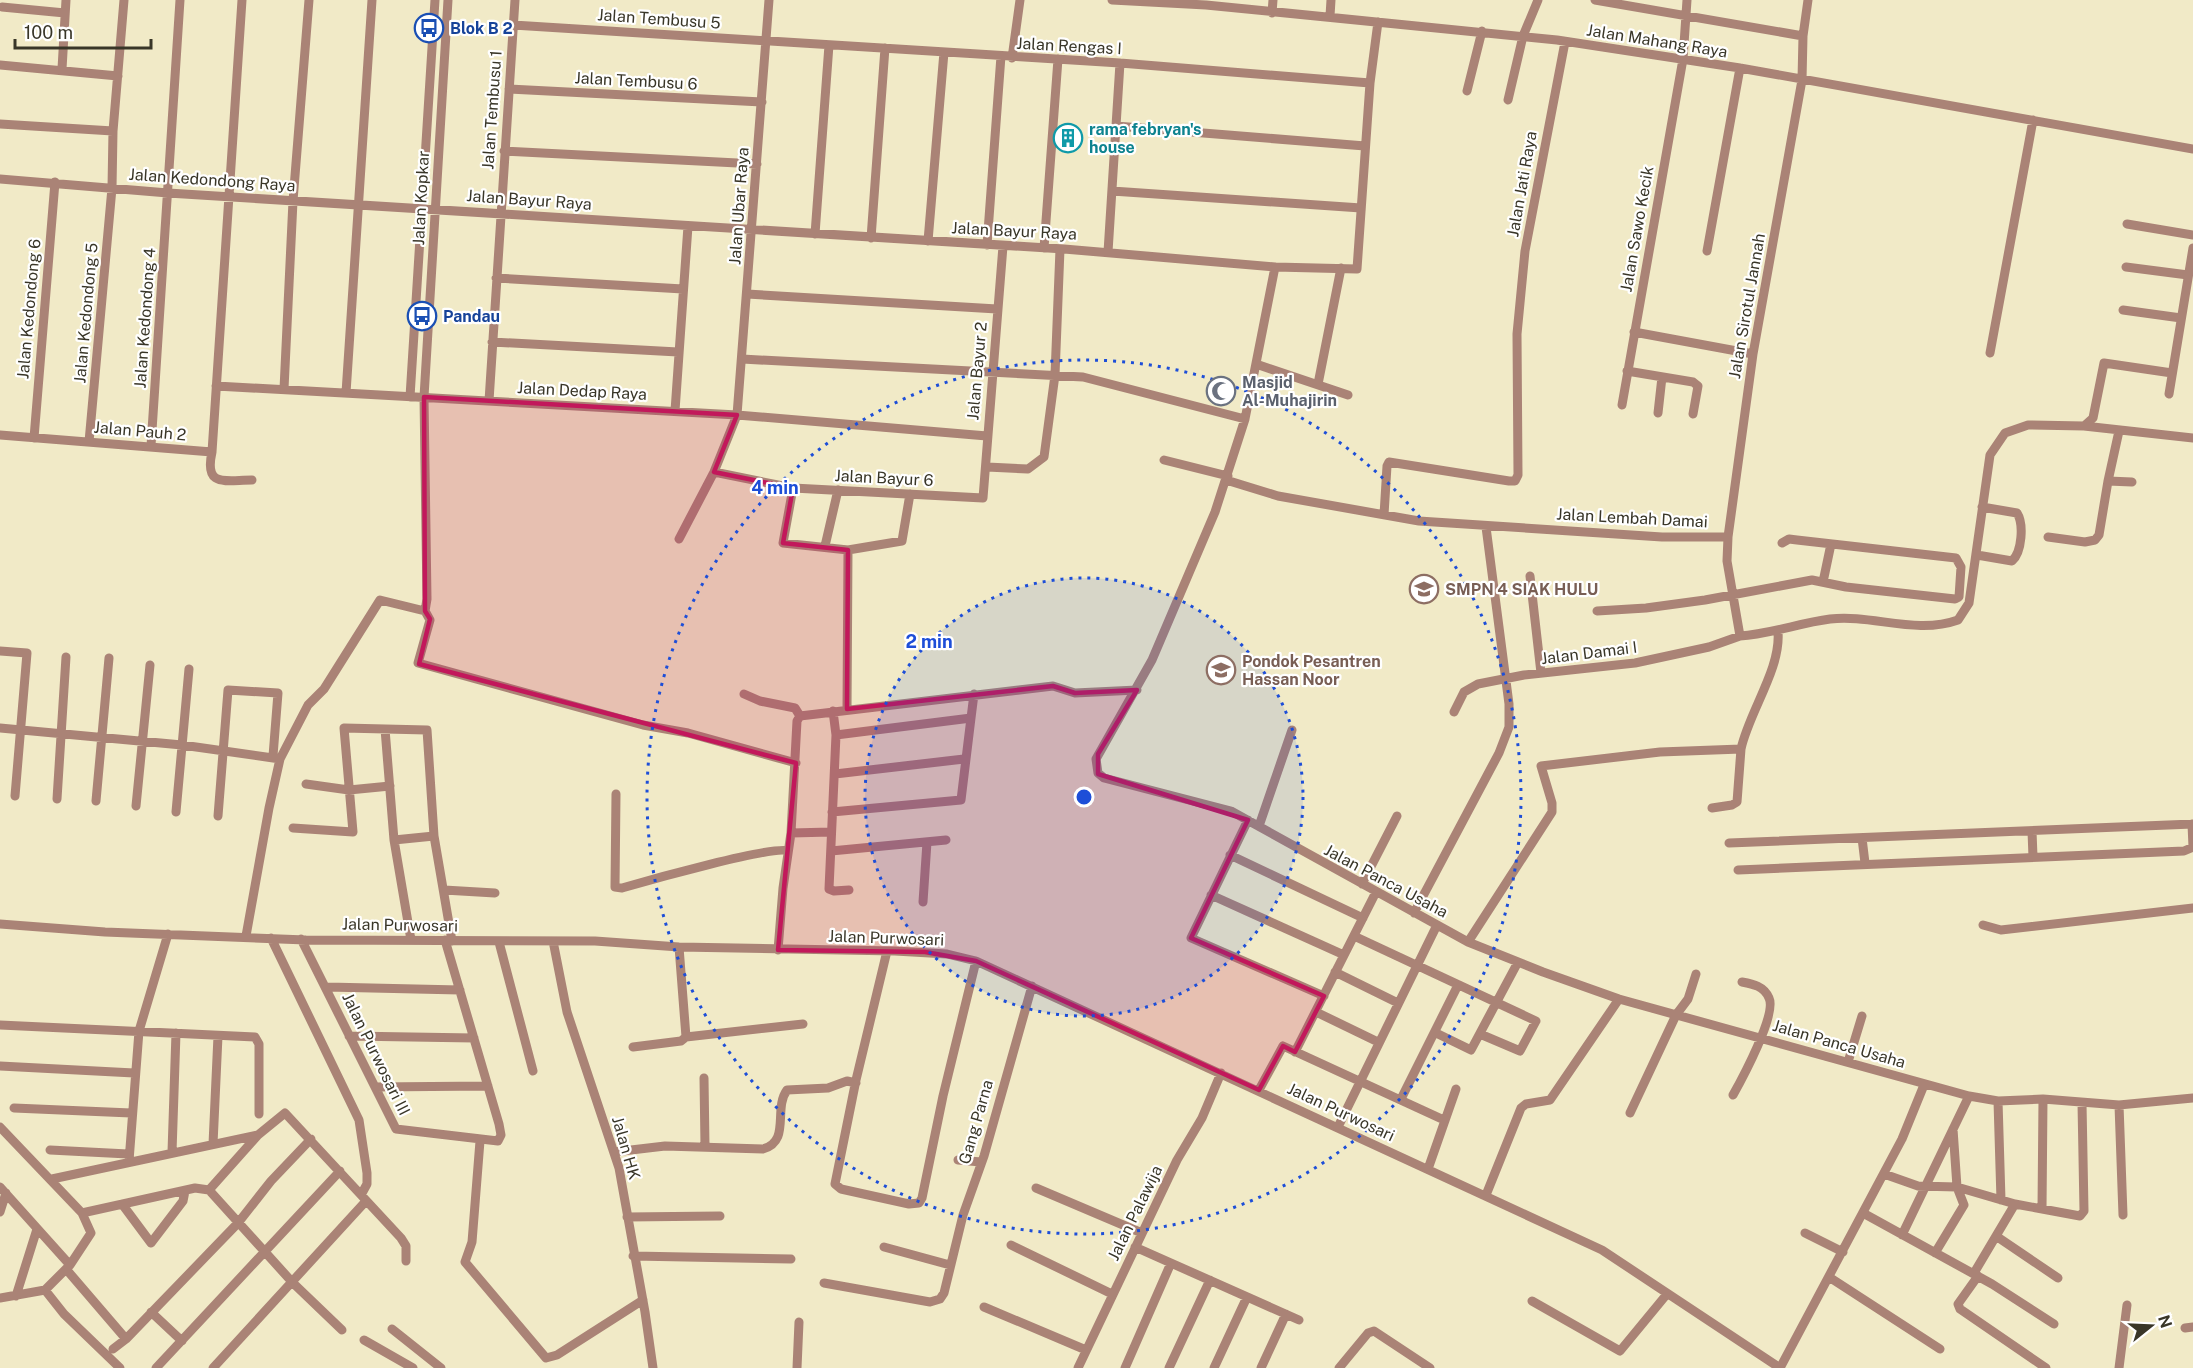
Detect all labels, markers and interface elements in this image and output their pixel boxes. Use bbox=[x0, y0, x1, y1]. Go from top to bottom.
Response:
street label: Jalan Tembusu 5 bbox=[597, 5, 721, 33]
scale bar bbox=[15, 12, 152, 50]
bus stop icon: Blok B 2 bbox=[413, 12, 445, 44]
place label: Blok B 2 bbox=[450, 19, 513, 38]
street label: Jalan Mahang Raya bbox=[1585, 20, 1729, 62]
text: 100 m bbox=[24, 22, 73, 43]
street label: Jalan Rengas I bbox=[1016, 34, 1122, 58]
street label: Jalan Tembusu 1 bbox=[478, 50, 506, 170]
street label: Jalan Tembusu 6 bbox=[574, 68, 698, 94]
place label: rama febryan's house bbox=[1089, 120, 1202, 157]
building icon: rama febryan's house bbox=[1052, 122, 1084, 154]
street label: Jalan Jati Raya bbox=[1503, 130, 1541, 238]
street label: Jalan Ubar Raya bbox=[725, 147, 753, 265]
street label: Jalan Kopkar bbox=[409, 150, 433, 246]
street label: Jalan Kedondong Raya bbox=[128, 165, 296, 195]
street label: Jalan Sawo Kecik bbox=[1617, 165, 1657, 293]
street label: Jalan Bayur Raya bbox=[466, 186, 592, 214]
street label: Jalan Bayur Raya bbox=[951, 218, 1077, 244]
street label: Jalan Sirotul Jannah bbox=[1725, 232, 1769, 380]
street label: Jalan Kedondong 6 bbox=[13, 238, 45, 380]
street label: Jalan Kedondong 5 bbox=[70, 242, 102, 384]
street label: Jalan Kedondong 4 bbox=[131, 247, 159, 389]
bus stop icon: Pandau bbox=[406, 300, 438, 332]
place label: Pandau bbox=[443, 307, 500, 326]
street label: Jalan Bayur 2 bbox=[963, 321, 991, 421]
place label: Masjid Al-Muhajirin bbox=[1242, 373, 1337, 410]
mosque icon: Masjid Al-Muhajirin bbox=[1205, 375, 1237, 407]
street label: Jalan Dedap Raya bbox=[517, 378, 647, 404]
street label: Jalan Pauh 2 bbox=[93, 417, 187, 445]
street label: Jalan Bayur 6 bbox=[834, 466, 934, 490]
text: 4 min bbox=[751, 477, 799, 498]
street label: Jalan Lembah Damai bbox=[1556, 505, 1708, 531]
school or university icon: SMPN 4 SIAK HULU bbox=[1408, 573, 1440, 605]
place label: SMPN 4 SIAK HULU bbox=[1445, 580, 1598, 599]
text: 2 min bbox=[905, 631, 953, 652]
street label: Jalan Damai I bbox=[1540, 638, 1638, 668]
place label: Pondok Pesantren Hassan Noor bbox=[1242, 652, 1381, 689]
school or university icon: Pondok Pesantren Hassan Noor bbox=[1205, 654, 1237, 686]
centre of rings bbox=[1074, 787, 1094, 807]
street label: Jalan Panca Usaha bbox=[1321, 840, 1451, 922]
street label: Jalan Purwosari bbox=[342, 914, 458, 936]
street label: Jalan Purwosari bbox=[828, 926, 944, 950]
street label: Jalan Purwosari III bbox=[338, 990, 414, 1118]
street label: Jalan Panca Usaha bbox=[1770, 1016, 1908, 1072]
street label: Gang Parna bbox=[955, 1078, 997, 1166]
street label: Jalan Purwosari bbox=[1284, 1079, 1398, 1145]
street label: Jalan HK bbox=[608, 1114, 644, 1182]
street label: Jalan Palawija bbox=[1104, 1162, 1166, 1264]
north arrow bbox=[2121, 1296, 2181, 1356]
text: N bbox=[2154, 1313, 2176, 1330]

